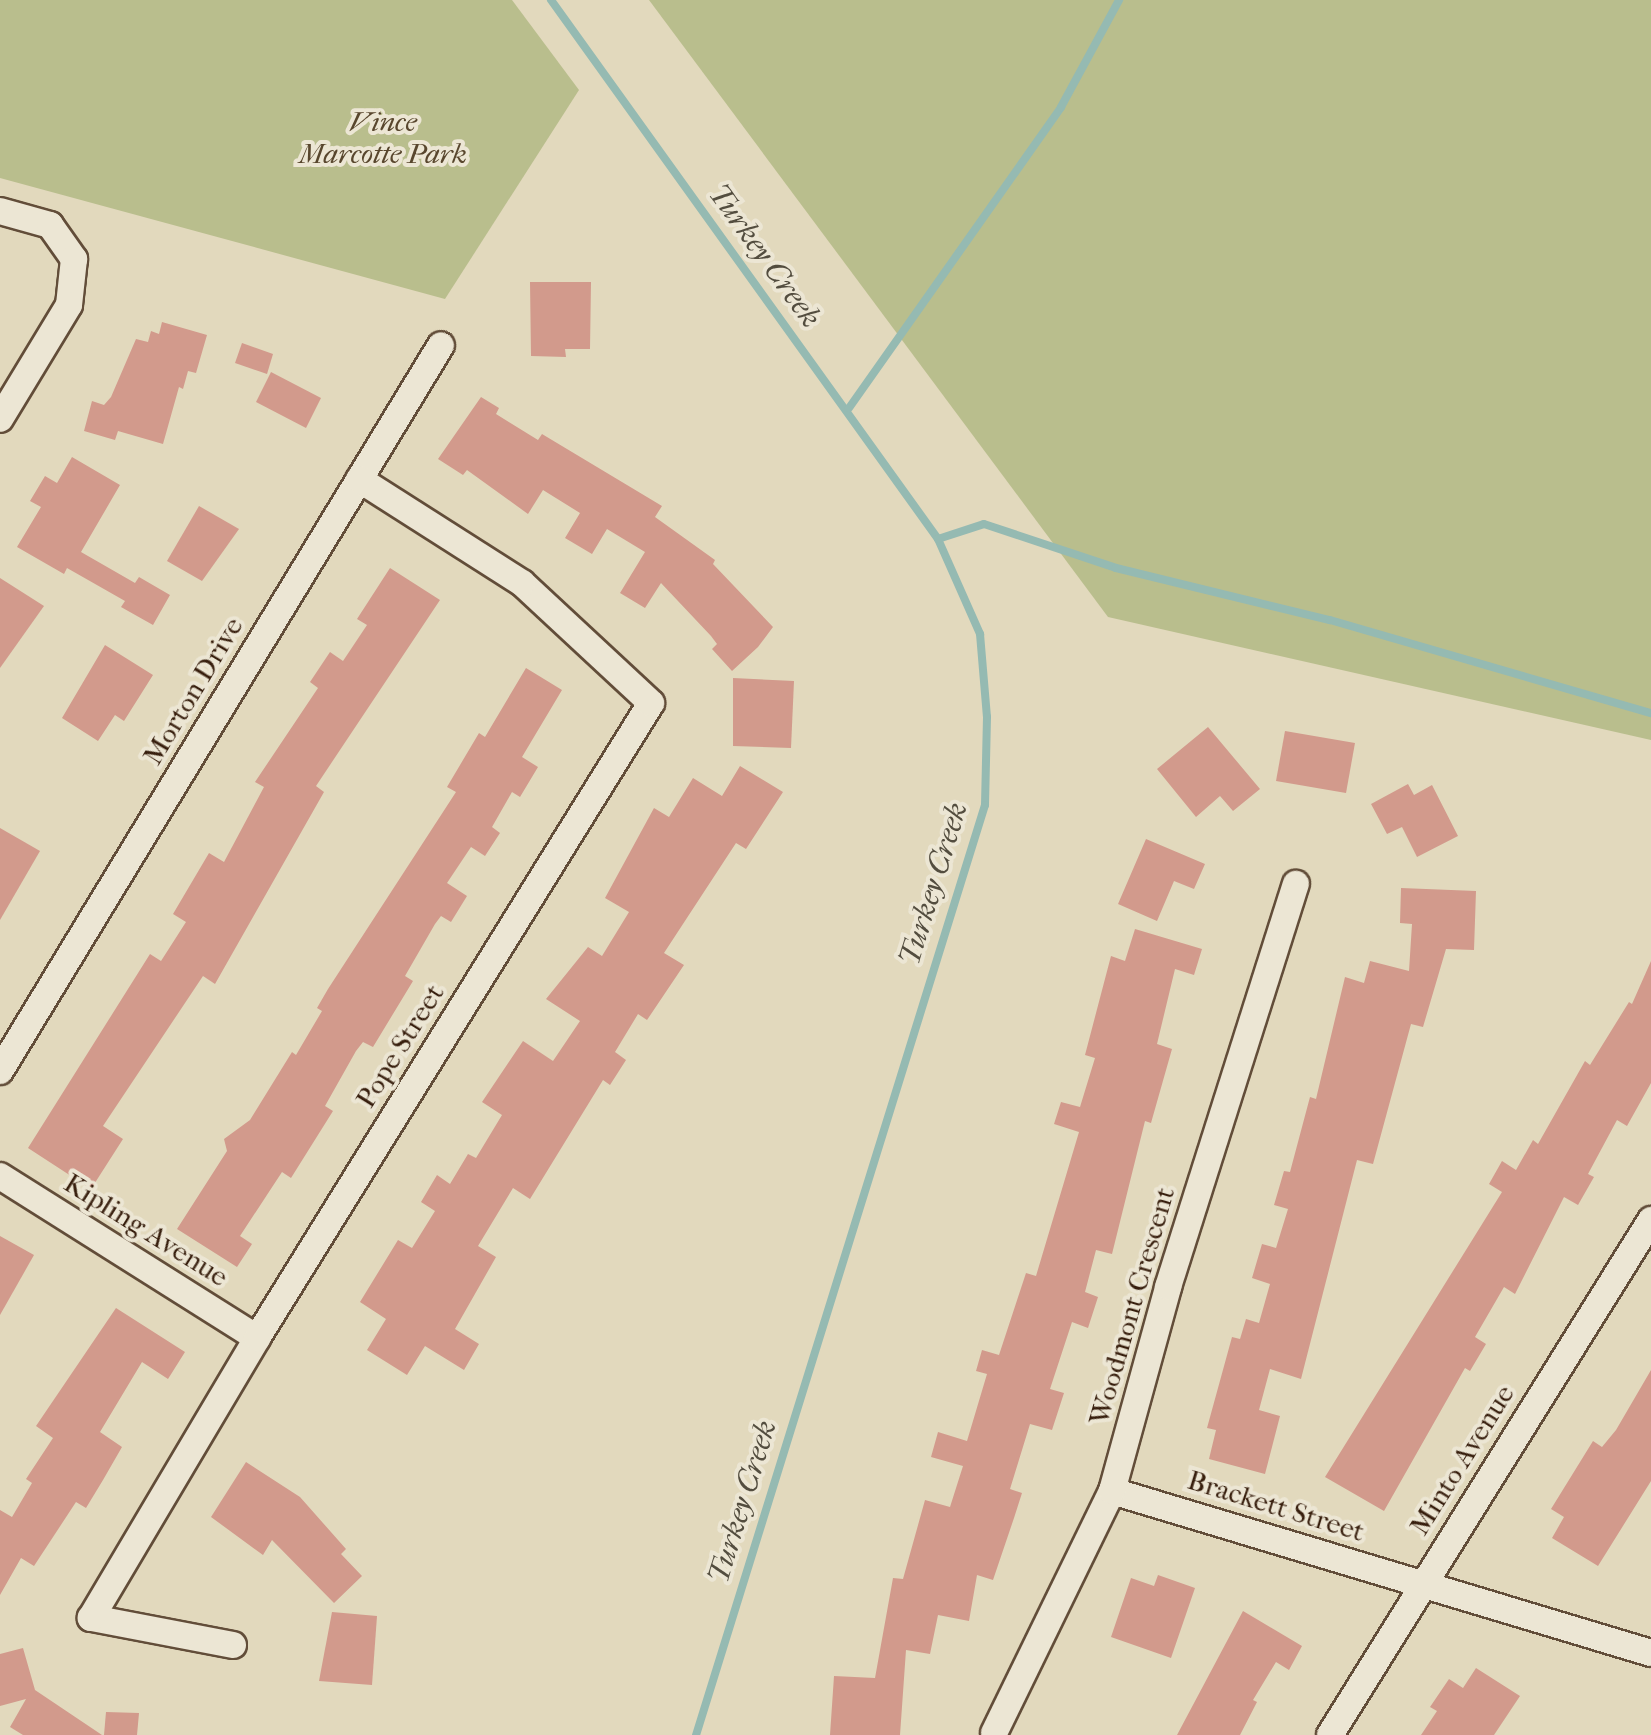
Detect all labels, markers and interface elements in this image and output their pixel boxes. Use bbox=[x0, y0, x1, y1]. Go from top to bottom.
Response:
park label: Vince Marcotte Park bbox=[299, 105, 467, 171]
water label: Turkey Creek bbox=[700, 177, 828, 335]
street label: Morton Drive bbox=[136, 611, 250, 771]
water label: Turkey Creek bbox=[892, 798, 976, 970]
street label: Pope Street bbox=[349, 978, 451, 1114]
street label: Kipling Avenue bbox=[58, 1166, 234, 1294]
street label: Woodmont Crescent bbox=[1082, 1183, 1182, 1429]
street label: Minto Avenue bbox=[1403, 1379, 1521, 1541]
water label: Turkey Creek bbox=[701, 1416, 785, 1588]
street label: Brackett Street bbox=[1184, 1463, 1368, 1549]

